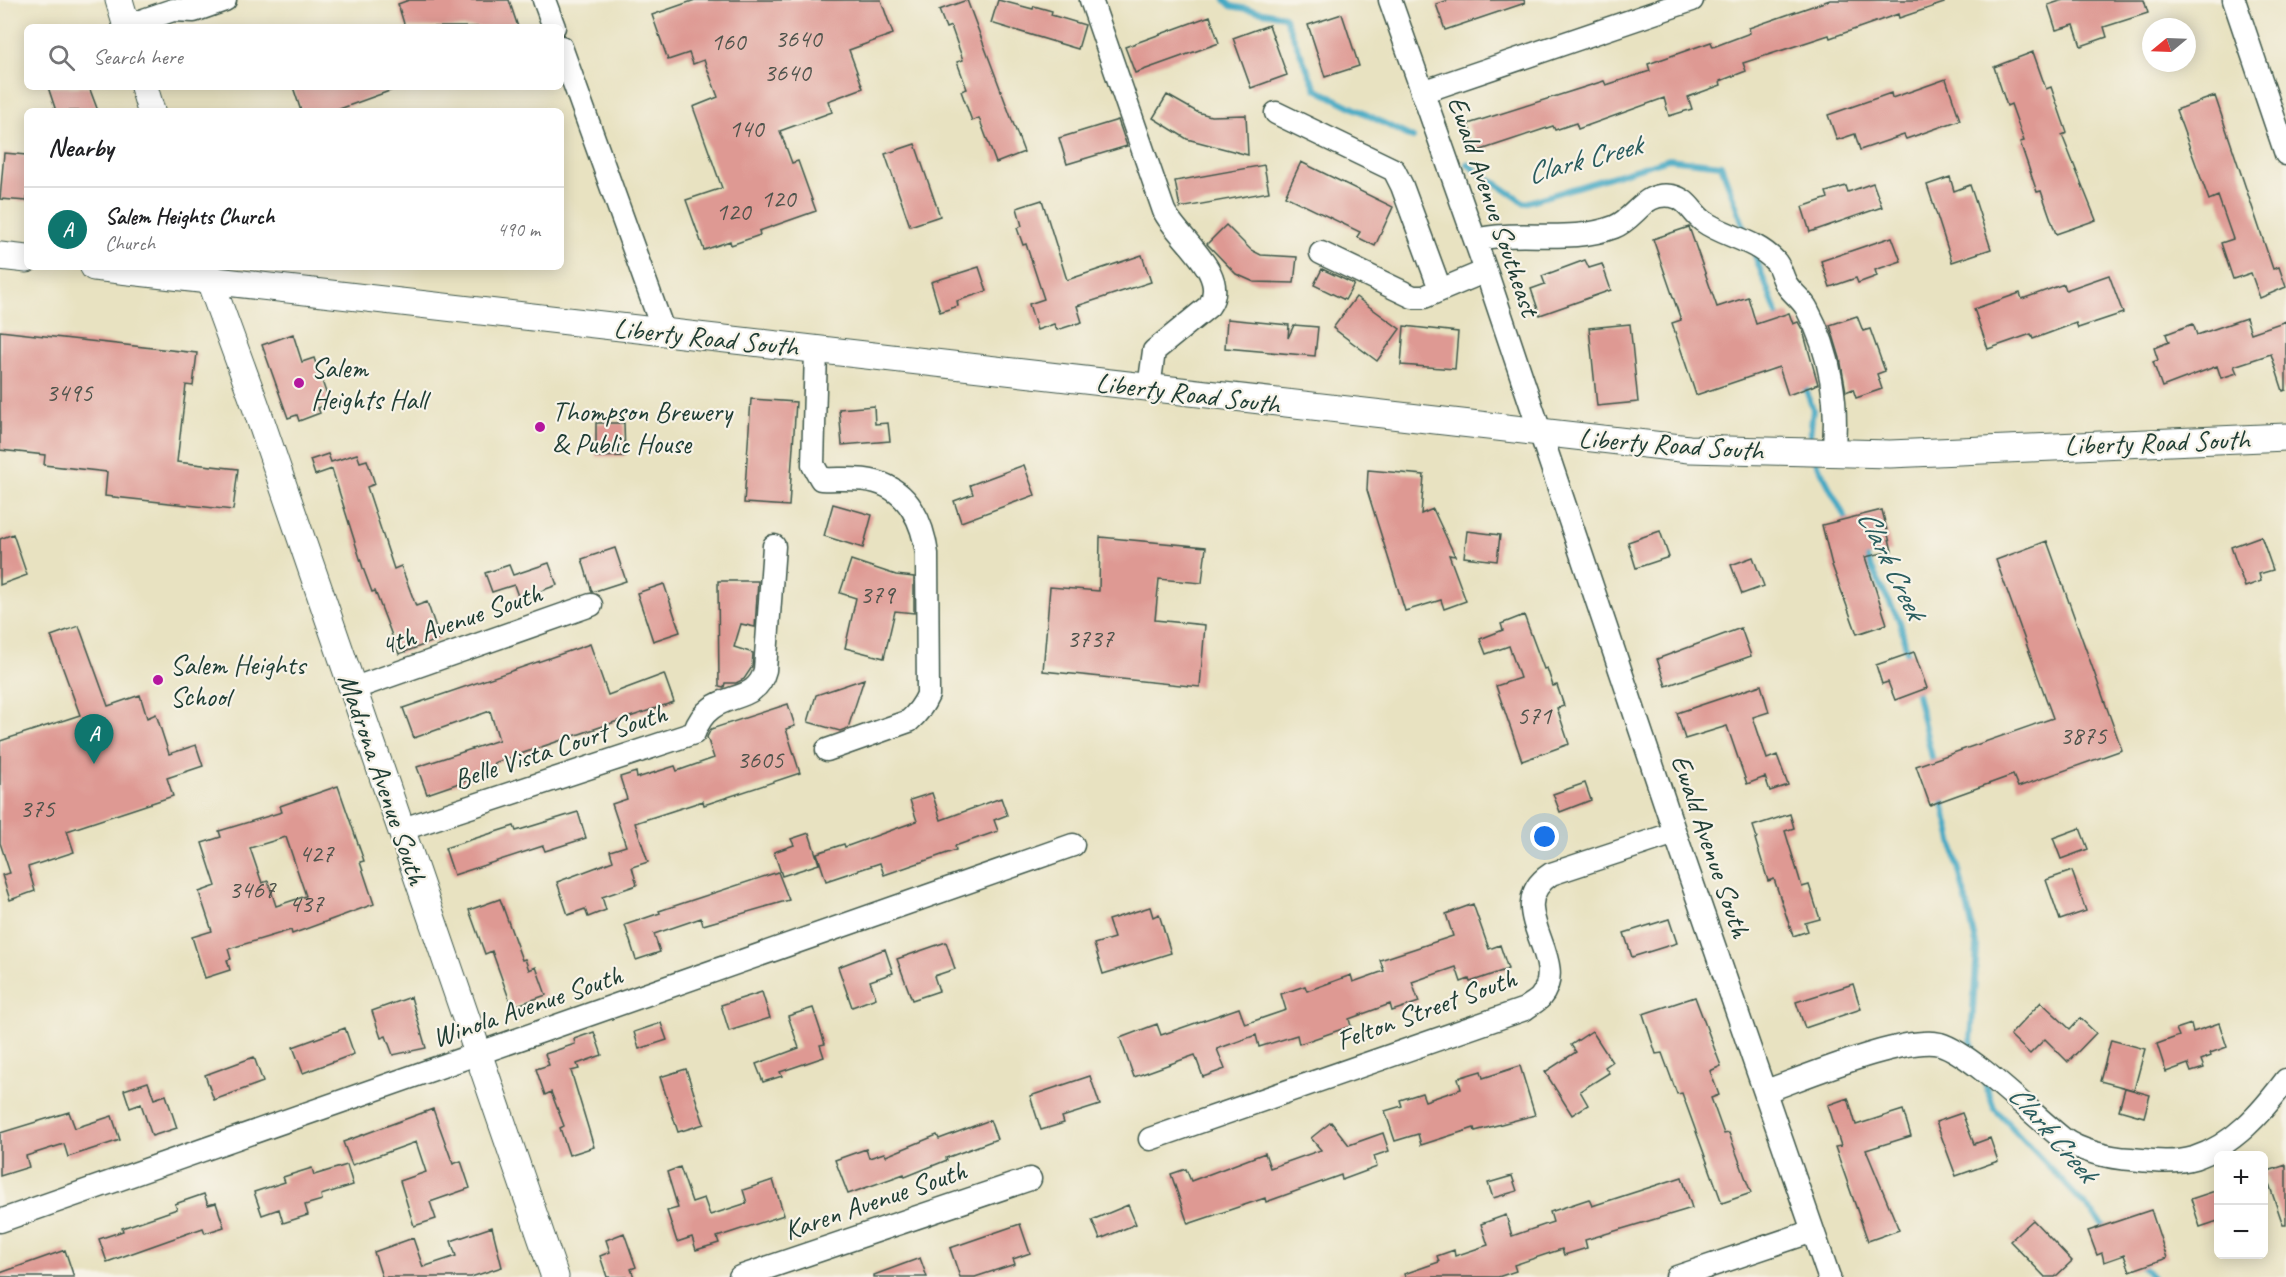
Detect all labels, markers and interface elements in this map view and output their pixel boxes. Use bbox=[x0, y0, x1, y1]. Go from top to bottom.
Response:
north arrow bbox=[2142, 18, 2196, 72]
house number: 3640 bbox=[775, 22, 824, 55]
search box bbox=[24, 24, 564, 90]
house number: 160 bbox=[710, 25, 748, 58]
icon: search bbox=[45, 41, 78, 74]
text: Search here bbox=[93, 43, 183, 71]
house number: 3640 bbox=[764, 56, 813, 89]
street label: Ewald Avenue Southeast bbox=[1440, 92, 1549, 323]
house number: 140 bbox=[728, 112, 766, 145]
water label: Clark Creek bbox=[1522, 124, 1650, 193]
text: Nearby bbox=[48, 131, 113, 164]
house number: 120 bbox=[760, 182, 798, 215]
house number: 120 bbox=[715, 195, 753, 228]
text: Salem Heights Church bbox=[105, 203, 274, 231]
text: A bbox=[62, 217, 73, 242]
text: 490 m bbox=[497, 217, 540, 242]
text: Church bbox=[105, 231, 155, 256]
street label: Liberty Road South bbox=[612, 310, 802, 364]
place label: Salem Heights Hall bbox=[311, 350, 432, 417]
street label: Liberty Road South bbox=[1094, 364, 1284, 422]
house number: 3495 bbox=[46, 376, 94, 409]
marker: Salem Heights Hall bbox=[292, 376, 306, 390]
place label: Thompson Brewery & Public House bbox=[552, 394, 734, 461]
marker: Thompson Brewery & Public House bbox=[533, 420, 547, 434]
street label: Liberty Road South bbox=[1577, 420, 1767, 468]
street label: Liberty Road South bbox=[2064, 421, 2252, 463]
water label: Clark Creek bbox=[1849, 503, 1937, 630]
street label: 4th Avenue South bbox=[376, 575, 547, 663]
house number: 379 bbox=[859, 578, 897, 611]
house number: 3737 bbox=[1067, 622, 1115, 655]
place label: Salem Heights School bbox=[170, 647, 308, 714]
street label: Madrona Avenue South bbox=[330, 669, 436, 890]
marker: Salem Heights School bbox=[151, 673, 165, 687]
street label: Belle Vista Court South bbox=[449, 695, 672, 797]
house number: 571 bbox=[1516, 699, 1553, 732]
pin: A bbox=[74, 714, 113, 764]
house number: 3875 bbox=[2060, 719, 2108, 752]
house number: 3605 bbox=[737, 743, 785, 776]
street label: Ewald Avenue South bbox=[1663, 750, 1759, 943]
house number: 375 bbox=[19, 792, 56, 825]
your location bbox=[1530, 822, 1559, 851]
house number: 427 bbox=[298, 837, 335, 870]
house number: 3467 bbox=[229, 873, 277, 906]
house number: 437 bbox=[288, 887, 325, 920]
street label: Winola Avenue South bbox=[427, 957, 628, 1055]
street label: Felton Street South bbox=[1331, 960, 1522, 1058]
water label: Clark Creek bbox=[2000, 1076, 2109, 1194]
map controls bbox=[2214, 1151, 2268, 1259]
button: + bbox=[2214, 1151, 2268, 1205]
street label: Karen Avenue South bbox=[779, 1152, 972, 1248]
button: − bbox=[2214, 1205, 2268, 1259]

